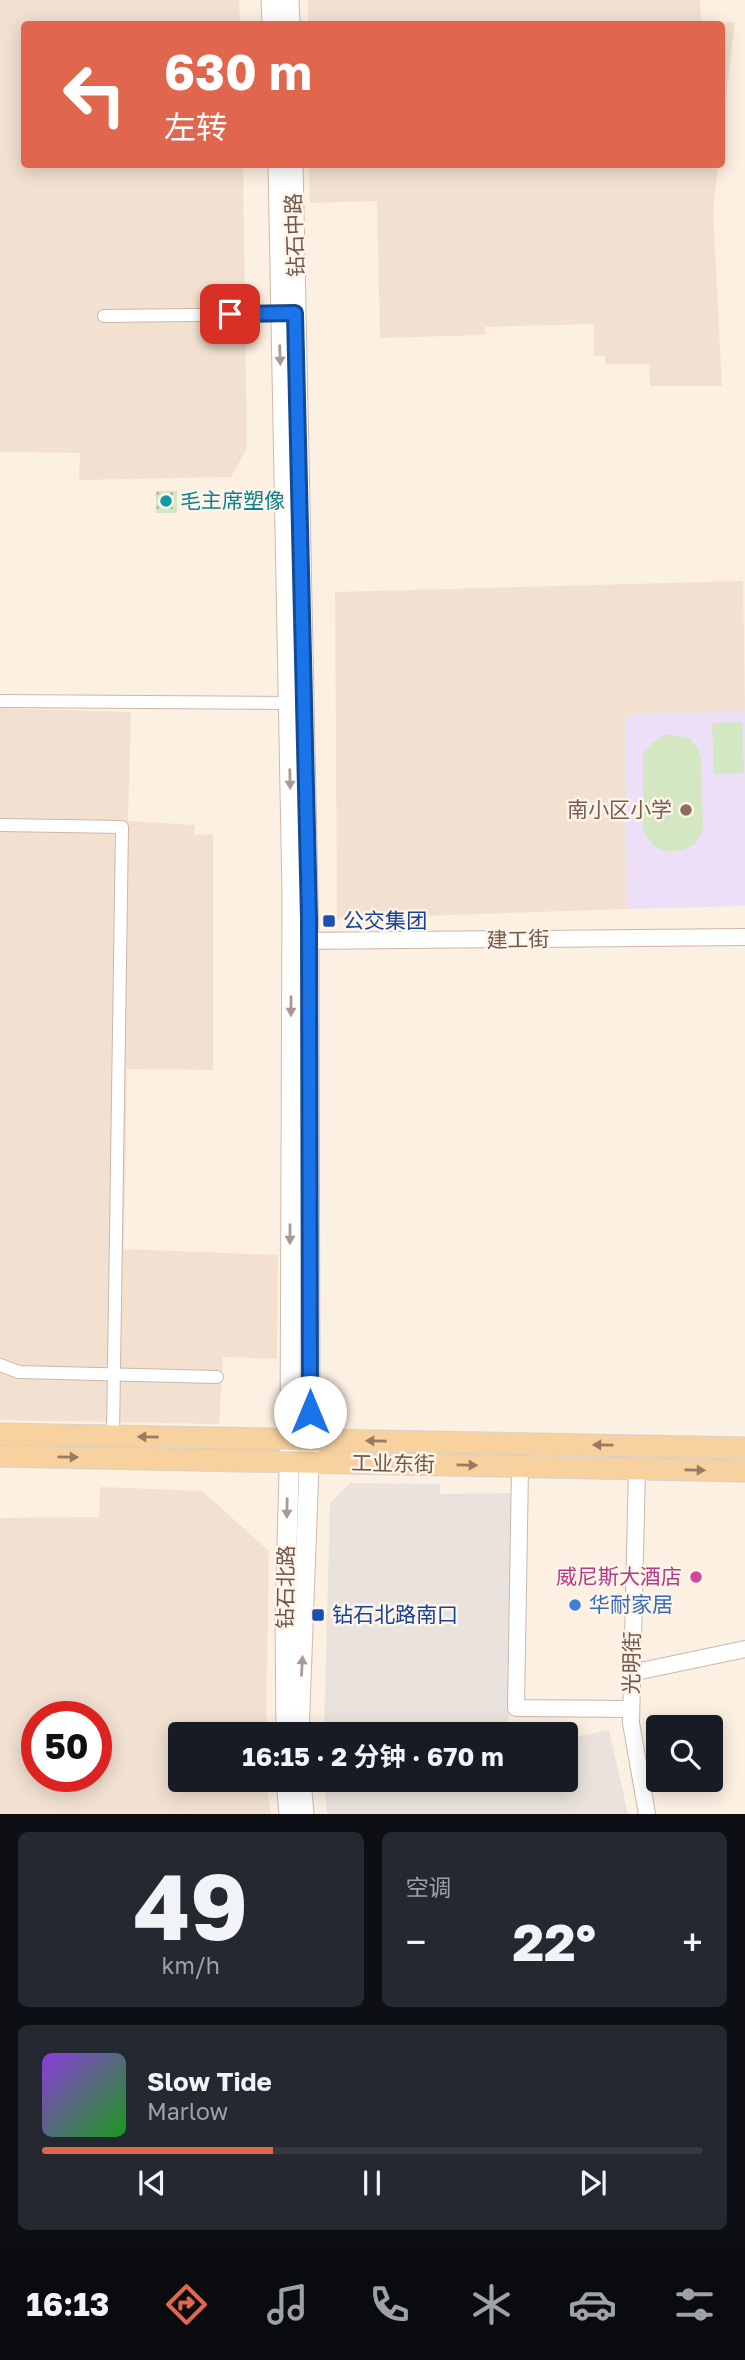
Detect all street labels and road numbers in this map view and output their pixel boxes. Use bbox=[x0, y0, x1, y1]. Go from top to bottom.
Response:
street label: 钻石中路 bbox=[280, 193, 308, 277]
street label: 建工街 bbox=[486, 925, 550, 953]
street label: 工业东街 bbox=[351, 1449, 435, 1477]
street label: 钻石北路 bbox=[271, 1545, 299, 1629]
street label: 光明街 bbox=[617, 1631, 645, 1695]

